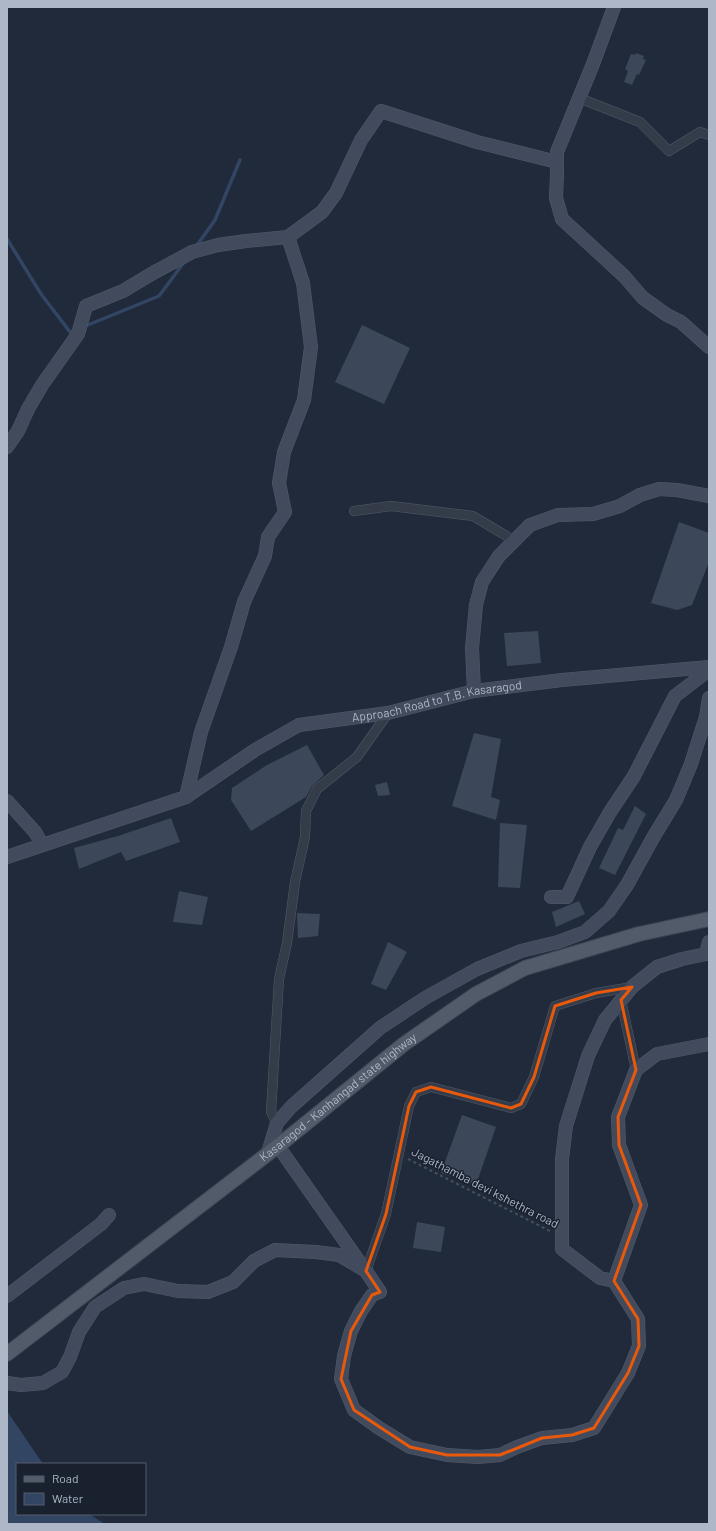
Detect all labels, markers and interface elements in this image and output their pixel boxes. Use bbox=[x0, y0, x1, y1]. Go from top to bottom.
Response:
street label: Approach Road to T.B. Kasaragod bbox=[351, 677, 522, 724]
street label: Kasaragod - Kanhangad state highway bbox=[256, 1029, 419, 1164]
street label: Jagathamba devi kshethra road bbox=[410, 1144, 561, 1230]
legend bbox=[16, 1463, 146, 1515]
text: Road bbox=[52, 1471, 79, 1485]
text: Water bbox=[52, 1491, 84, 1505]

